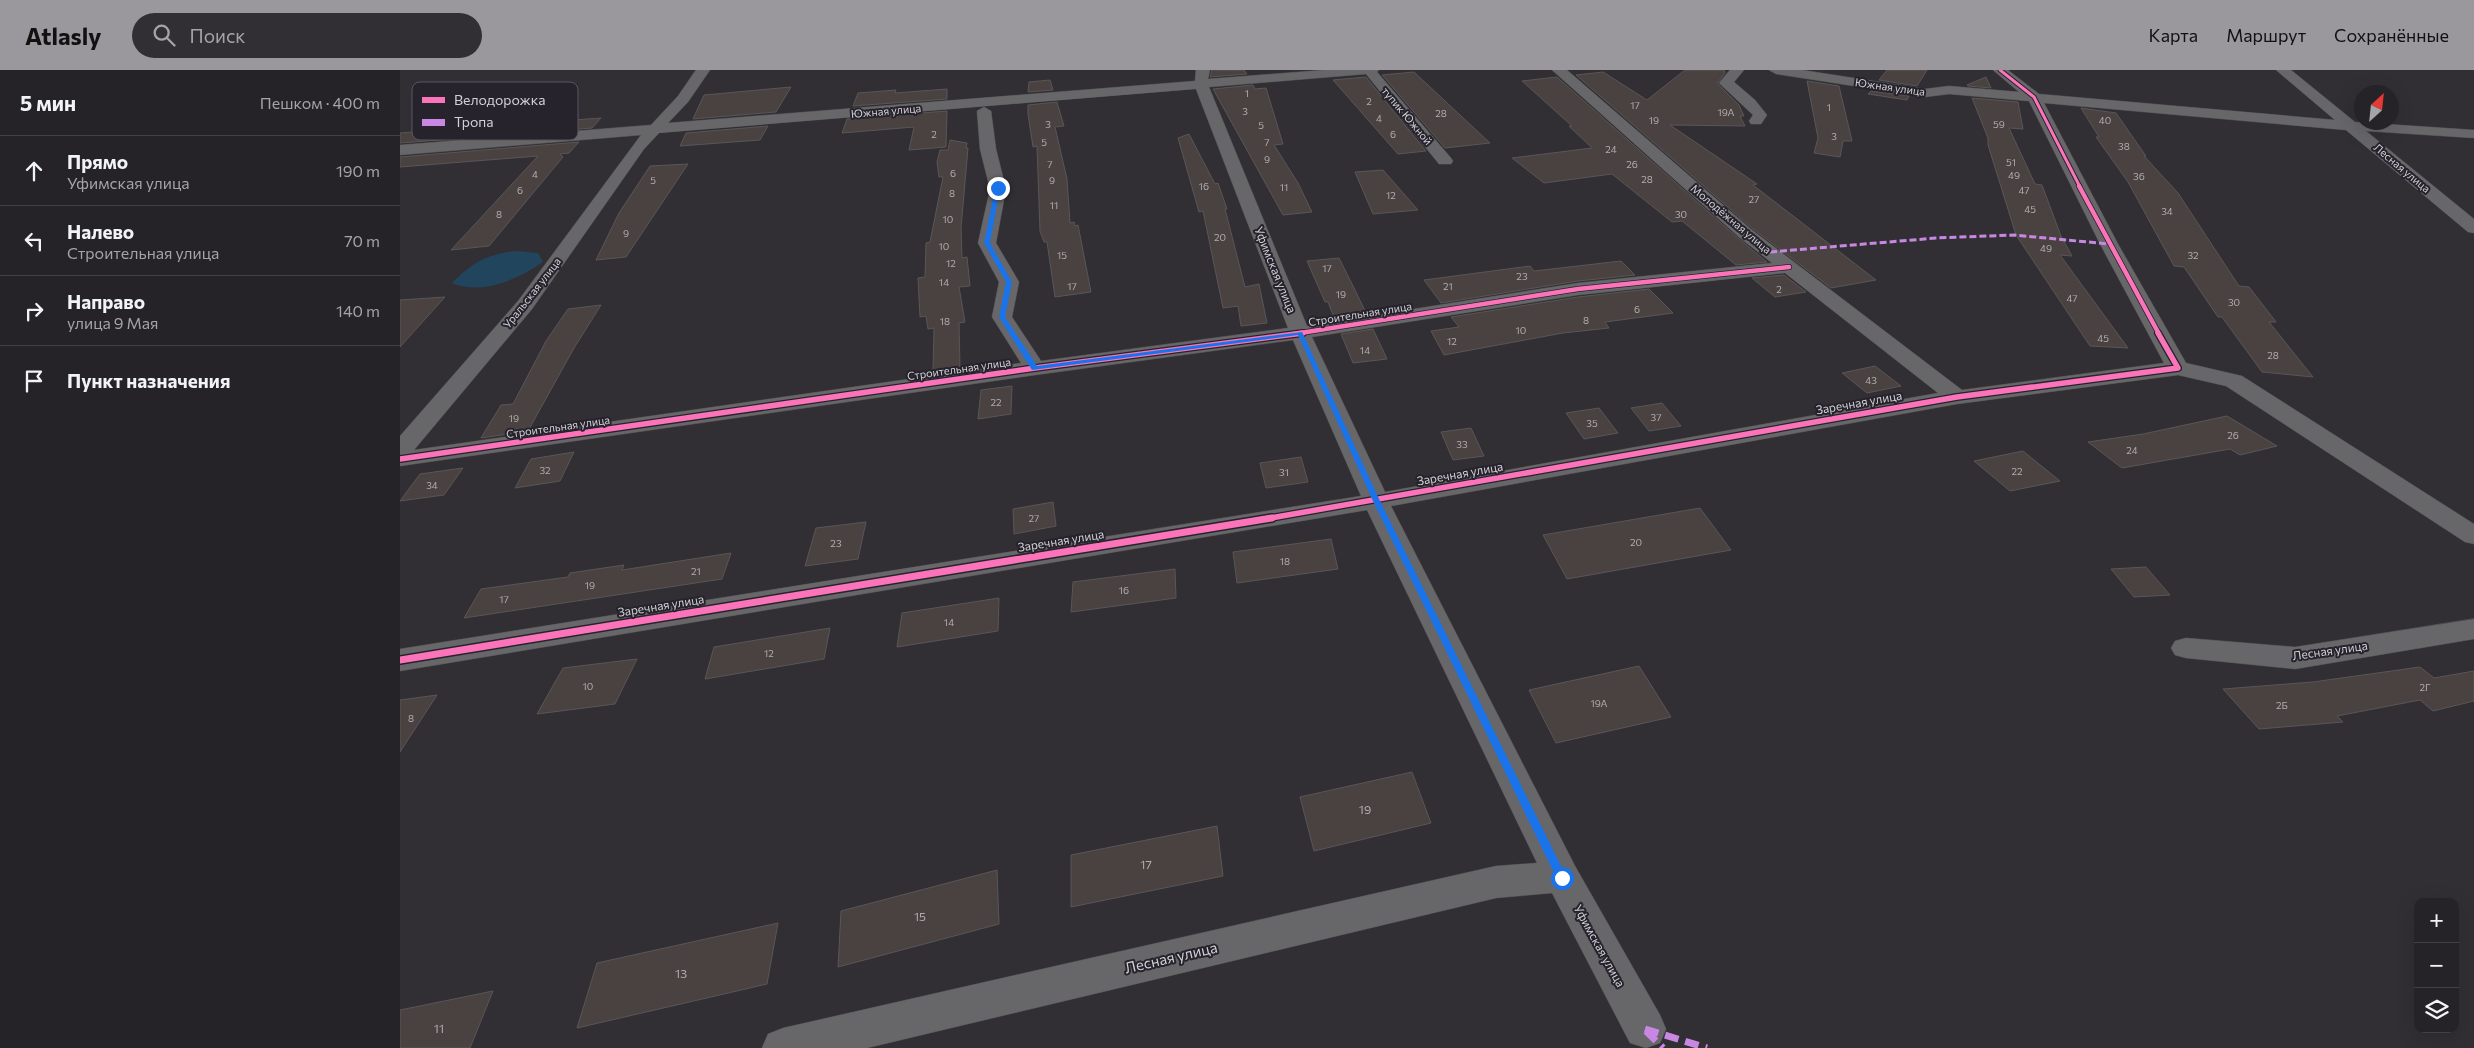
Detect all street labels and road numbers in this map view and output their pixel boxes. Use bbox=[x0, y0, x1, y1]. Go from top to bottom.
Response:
street label: Южная улица bbox=[1854, 75, 1926, 98]
street label: тупик Южной bbox=[1380, 84, 1435, 147]
street label: Южная улица bbox=[850, 101, 922, 120]
street label: Лесная улица bbox=[2372, 140, 2433, 195]
street label: Молодёжная улица bbox=[1689, 181, 1774, 256]
street label: Уфимская улица bbox=[1252, 224, 1300, 315]
street label: Уральская улица bbox=[500, 255, 563, 331]
street label: Строительная улица bbox=[1307, 299, 1413, 328]
street label: Строительная улица bbox=[906, 355, 1012, 382]
street label: Заречная улица bbox=[1815, 388, 1903, 416]
street label: Строительная улица bbox=[505, 413, 611, 440]
street label: Заречная улица bbox=[1416, 459, 1504, 487]
street label: Заречная улица bbox=[1017, 526, 1105, 554]
street label: Заречная улица bbox=[617, 591, 705, 619]
street label: Лесная улица bbox=[2291, 638, 2368, 662]
street label: Уфимская улица bbox=[1571, 902, 1628, 989]
street label: Лесная улица bbox=[1123, 938, 1219, 976]

